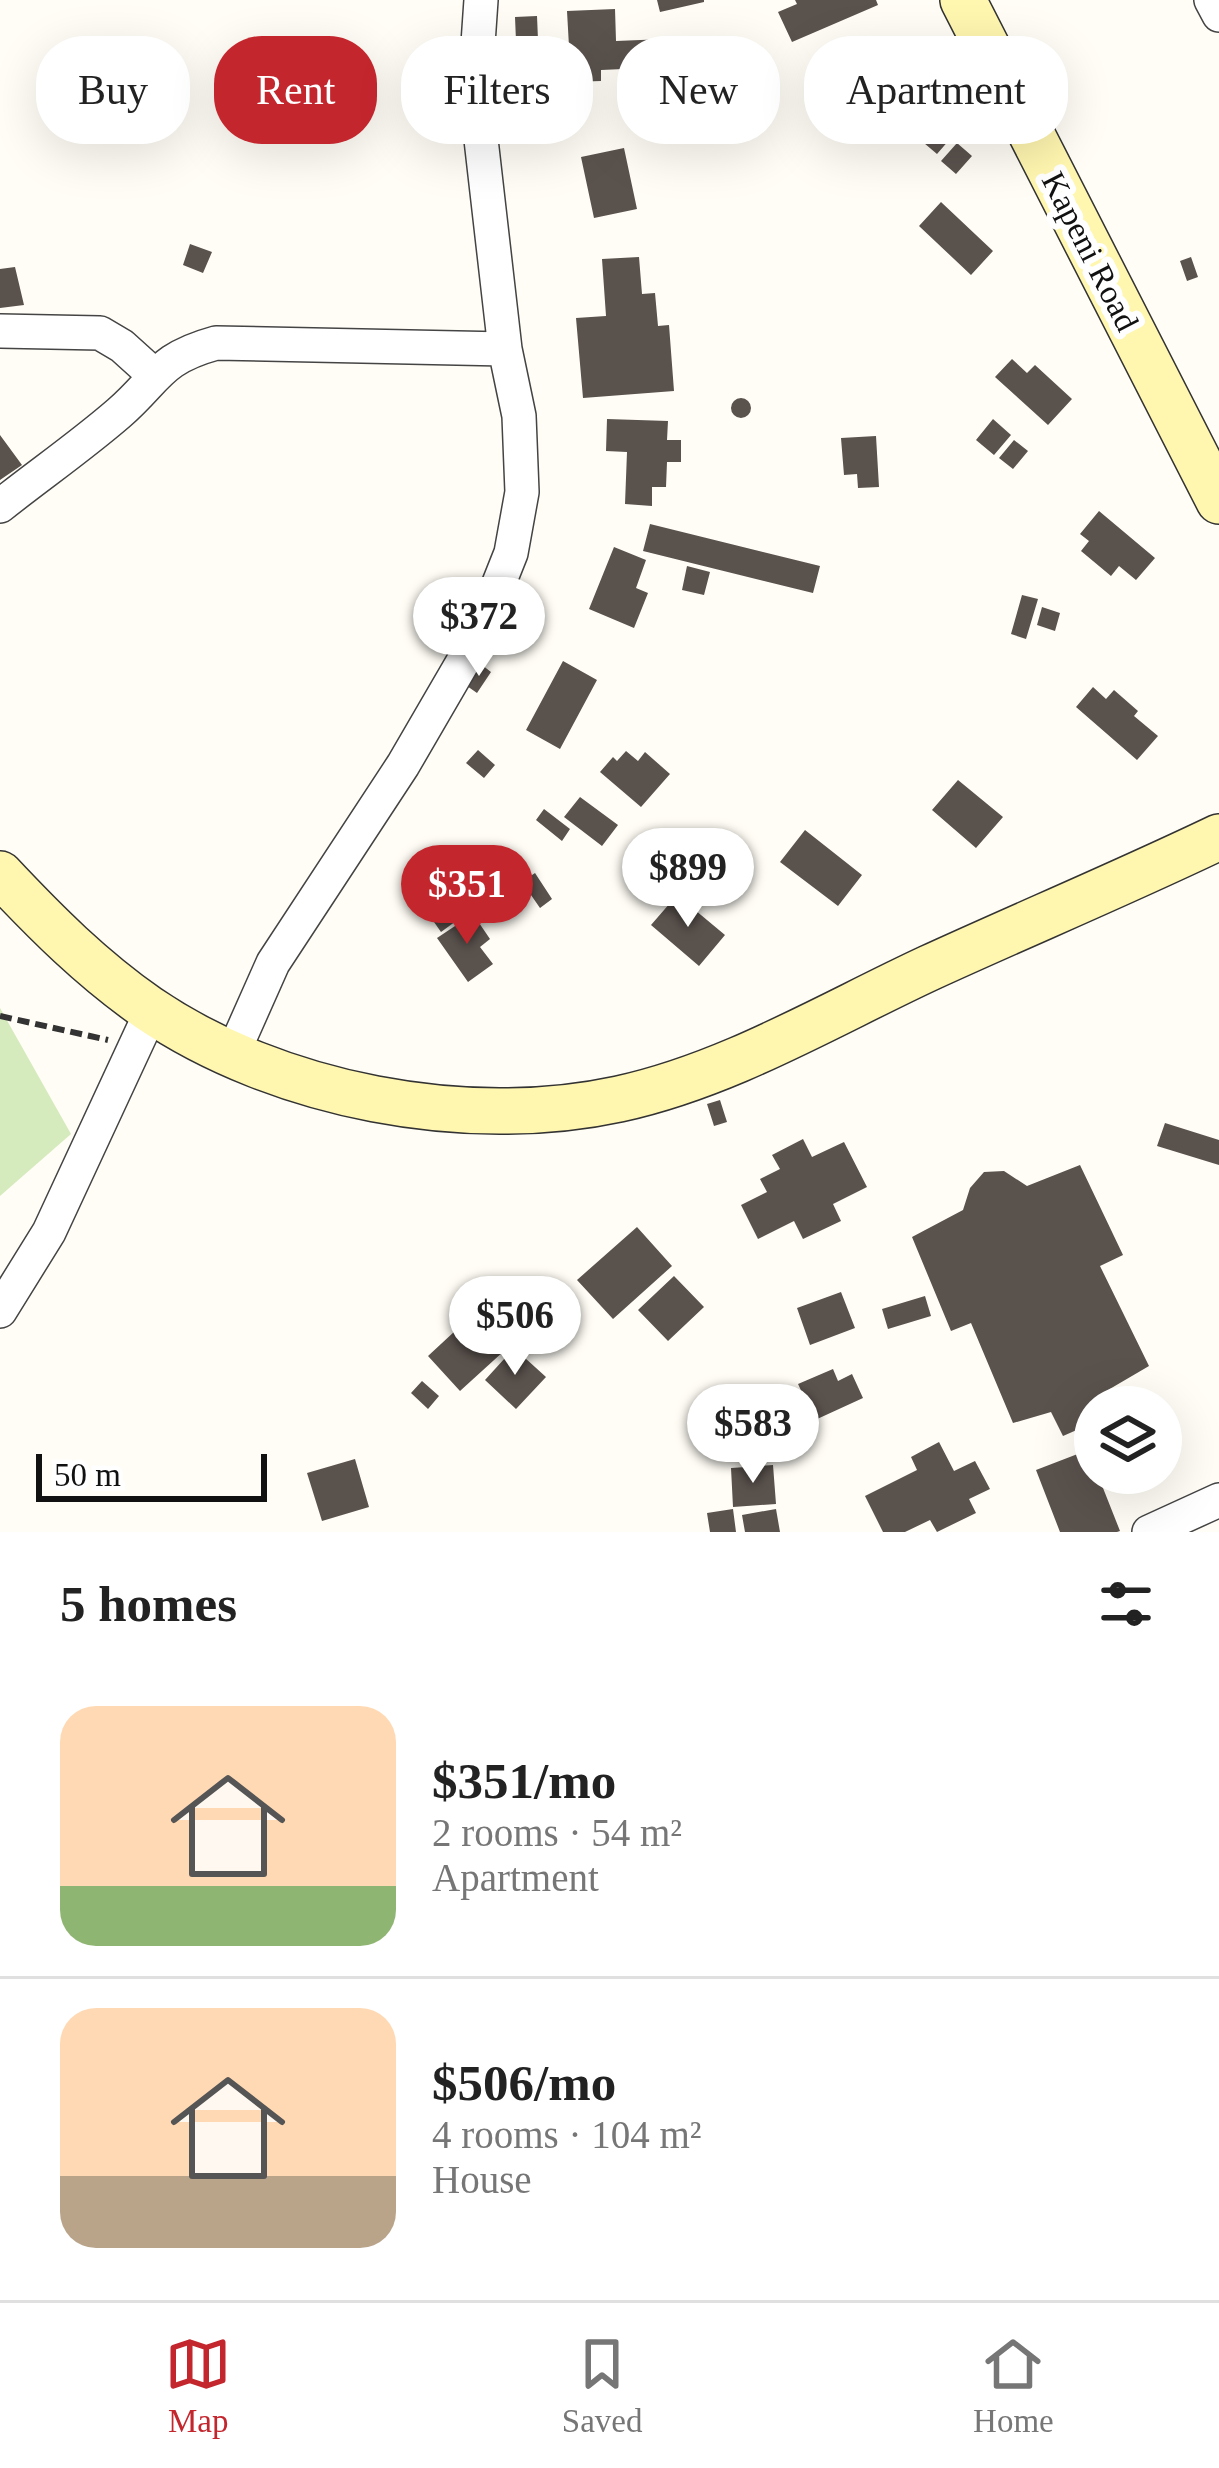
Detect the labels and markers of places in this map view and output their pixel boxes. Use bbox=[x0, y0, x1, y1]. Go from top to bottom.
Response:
pin: $372 bbox=[408, 577, 550, 679]
pin: $899 bbox=[617, 828, 759, 930]
pin: $351 bbox=[396, 845, 538, 947]
pin: $506 bbox=[444, 1276, 586, 1378]
pin: $583 bbox=[682, 1384, 824, 1486]

